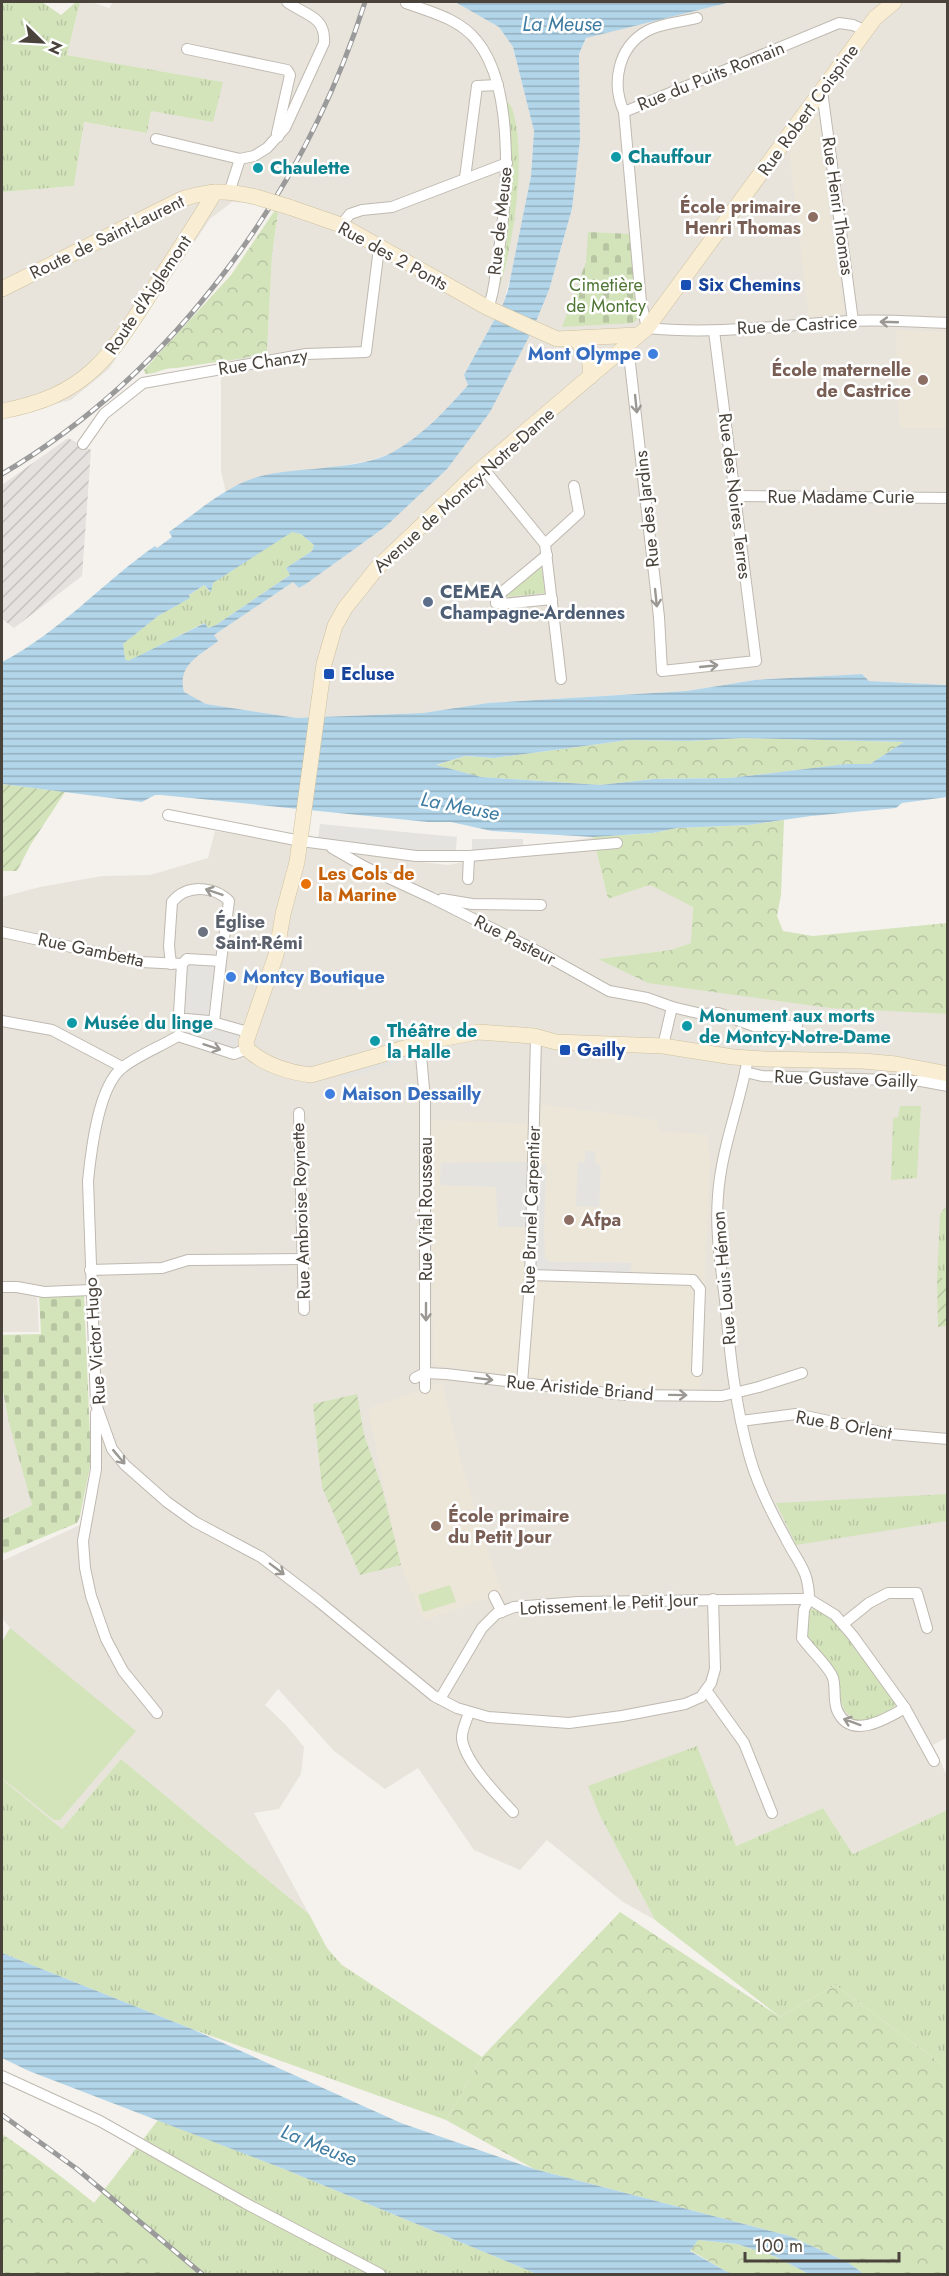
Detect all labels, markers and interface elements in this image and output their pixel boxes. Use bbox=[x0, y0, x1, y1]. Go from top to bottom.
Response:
water label: La Meuse bbox=[522, 10, 602, 39]
north arrow bbox=[12, 12, 72, 72]
street label: Rue du Puits Romain bbox=[634, 35, 788, 117]
text: N bbox=[42, 37, 68, 58]
street label: Rue Robert Coispine bbox=[751, 39, 865, 181]
street label: Rue Henri Thomas bbox=[815, 135, 861, 277]
place label: Chauffour bbox=[628, 144, 712, 170]
marker: Chauffour bbox=[609, 150, 623, 164]
place label: Chaulette bbox=[270, 155, 350, 181]
marker: Chaulette bbox=[251, 161, 265, 175]
street label: Rue de Meuse bbox=[481, 165, 519, 277]
street label: Route de Saint-Laurent bbox=[25, 188, 189, 286]
place label: École primaire Henri Thomas bbox=[680, 194, 801, 241]
marker: École primaire Henri Thomas bbox=[806, 210, 820, 224]
street label: Rue des 2 Ponts bbox=[333, 215, 453, 297]
street label: Route d'Aiglemont bbox=[98, 230, 198, 360]
park label: Cimetière de Montcy bbox=[566, 272, 646, 319]
place label: Six Chemins bbox=[698, 272, 801, 298]
marker: Six Chemins bbox=[679, 278, 693, 292]
street label: Rue de Castrice bbox=[736, 309, 858, 341]
one-way arrow bbox=[880, 316, 900, 328]
place label: Mont Olympe bbox=[528, 341, 641, 367]
street label: Rue Chanzy bbox=[216, 342, 310, 382]
marker: Mont Olympe bbox=[646, 347, 660, 361]
place label: École maternelle de Castrice bbox=[771, 357, 911, 404]
marker: École maternelle de Castrice bbox=[916, 373, 930, 387]
one-way arrow bbox=[631, 394, 642, 414]
street label: Avenue de Montcy-Notre-Dame bbox=[368, 401, 560, 579]
street label: Rue des Noires Terres bbox=[712, 411, 758, 581]
street label: Rue des Jardins bbox=[628, 449, 666, 569]
street label: Rue Madame Curie bbox=[768, 484, 914, 510]
place label: CEMEA Champagne-Ardennes bbox=[440, 579, 625, 626]
one-way arrow bbox=[651, 588, 662, 608]
marker: CEMEA Champagne-Ardennes bbox=[421, 595, 435, 609]
one-way arrow bbox=[699, 660, 719, 671]
place label: Ecluse bbox=[341, 661, 394, 687]
marker: Ecluse bbox=[322, 667, 336, 681]
water label: La Meuse bbox=[418, 785, 502, 828]
place label: Les Cols de la Marine bbox=[318, 861, 415, 908]
marker: Les Cols de la Marine bbox=[299, 877, 313, 891]
one-way arrow bbox=[205, 885, 223, 896]
street label: Rue Pasteur bbox=[470, 908, 561, 972]
place label: Église Saint-Rémi bbox=[215, 909, 303, 956]
marker: Église Saint-Rémi bbox=[196, 925, 210, 939]
street label: Rue Gambetta bbox=[36, 926, 146, 974]
place label: Montcy Boutique bbox=[243, 964, 385, 990]
marker: Montcy Boutique bbox=[224, 970, 238, 984]
place label: Monument aux morts de Montcy-Notre-Dame bbox=[699, 1003, 891, 1050]
place label: Musée du linge bbox=[84, 1010, 213, 1036]
marker: Musée du linge bbox=[65, 1016, 79, 1030]
place label: Théâtre de la Halle bbox=[387, 1018, 477, 1065]
marker: Monument aux morts de Montcy-Notre-Dame bbox=[680, 1019, 694, 1033]
marker: Théâtre de la Halle bbox=[368, 1034, 382, 1048]
place label: Gailly bbox=[577, 1037, 626, 1063]
one-way arrow bbox=[202, 1042, 221, 1053]
marker: Gailly bbox=[558, 1043, 572, 1057]
street label: Rue Gustave Gailly bbox=[774, 1064, 918, 1094]
place label: Maison Dessailly bbox=[342, 1081, 482, 1107]
marker: Maison Dessailly bbox=[323, 1087, 337, 1101]
street label: Rue Ambroise Roynette bbox=[285, 1122, 317, 1300]
street label: Rue Brunel Carpentier bbox=[515, 1124, 547, 1295]
street label: Rue Vital Rousseau bbox=[413, 1137, 439, 1281]
place label: Afpa bbox=[580, 1207, 621, 1233]
street label: Rue Louis Hémon bbox=[705, 1210, 743, 1346]
marker: Afpa bbox=[562, 1213, 576, 1227]
street label: Rue Victor Hugo bbox=[78, 1276, 112, 1406]
one-way arrow bbox=[420, 1302, 432, 1322]
street label: Rue Aristide Briand bbox=[505, 1369, 655, 1407]
one-way arrow bbox=[473, 1373, 493, 1384]
one-way arrow bbox=[667, 1390, 687, 1401]
street label: Rue B Orlent bbox=[794, 1404, 895, 1446]
one-way arrow bbox=[112, 1449, 126, 1464]
place label: École primaire du Petit Jour bbox=[448, 1503, 569, 1550]
marker: École primaire du Petit Jour bbox=[429, 1519, 443, 1533]
one-way arrow bbox=[268, 1563, 284, 1576]
street label: Lotissement le Petit Jour bbox=[519, 1586, 700, 1622]
one-way arrow bbox=[843, 1715, 861, 1726]
water label: La Meuse bbox=[277, 2117, 361, 2174]
scale bar bbox=[745, 2225, 900, 2263]
text: 100 m bbox=[754, 2233, 803, 2259]

